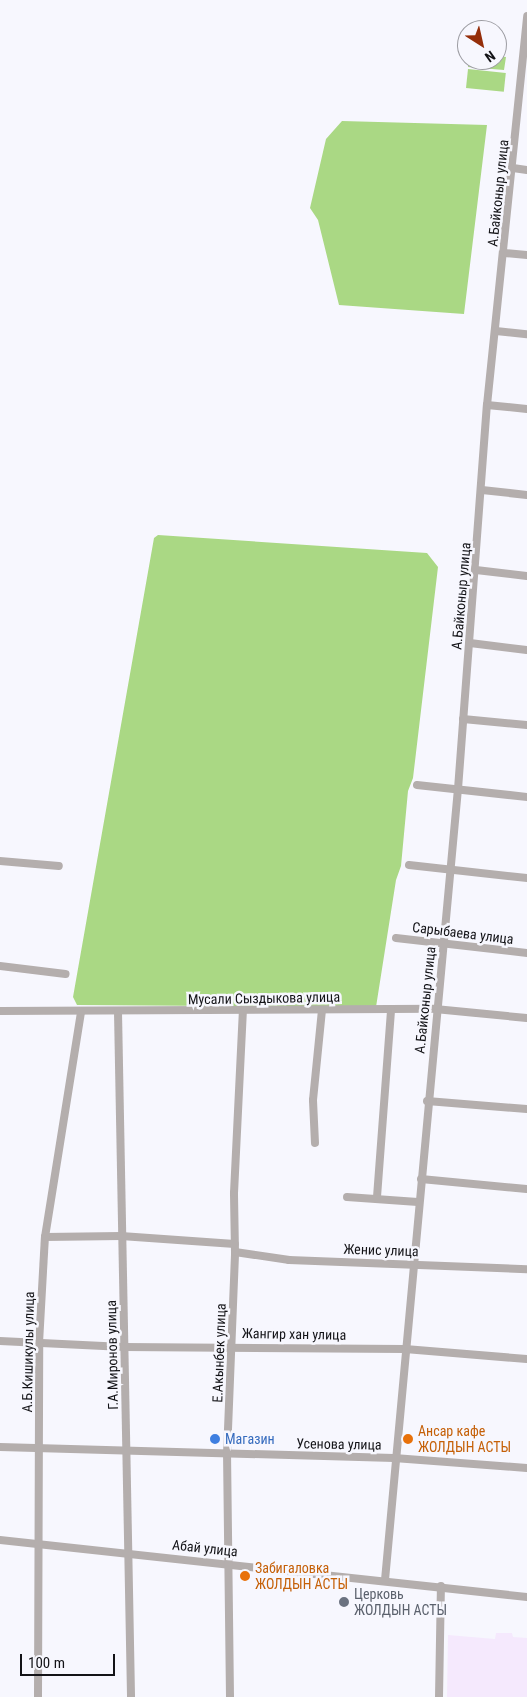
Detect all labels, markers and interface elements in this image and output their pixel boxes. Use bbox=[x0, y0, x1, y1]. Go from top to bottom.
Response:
north arrow bbox=[457, 20, 507, 70]
text: N bbox=[482, 47, 498, 65]
street label: А.Байконыр улица bbox=[484, 139, 512, 247]
street label: А.Байконыр улица bbox=[448, 542, 474, 650]
street label: Сарыбаева улица bbox=[411, 918, 515, 948]
street label: А.Байконыр улица bbox=[411, 946, 439, 1054]
street label: Мусали Сыздыкова улица bbox=[188, 988, 340, 1008]
street label: Женис улица bbox=[343, 1240, 419, 1260]
street label: А.Б.Кишикулы улица bbox=[19, 1291, 37, 1413]
street label: Г.А.Миронов улица bbox=[103, 1300, 121, 1410]
street label: Е.Акынбек улица bbox=[209, 1303, 229, 1403]
street label: Жангир хан улица bbox=[242, 1325, 346, 1343]
place label: Ансар кафе ЖОЛДЫН АСТЫ bbox=[418, 1423, 511, 1455]
place label: Магазин bbox=[225, 1431, 275, 1447]
marker: Магазин bbox=[209, 1433, 221, 1445]
marker: Ансар кафе ЖОЛДЫН АСТЫ bbox=[402, 1433, 414, 1445]
street label: Усенова улица bbox=[296, 1435, 382, 1453]
street label: Абай улица bbox=[171, 1536, 239, 1560]
place label: Забигаловка ЖОЛДЫН АСТЫ bbox=[255, 1560, 348, 1592]
marker: Забигаловка ЖОЛДЫН АСТЫ bbox=[239, 1570, 251, 1582]
place label: Церковь ЖОЛДЫН АСТЫ bbox=[354, 1586, 447, 1618]
marker: Церковь ЖОЛДЫН АСТЫ bbox=[338, 1596, 350, 1608]
scale bar bbox=[22, 1644, 118, 1676]
text: 100 m bbox=[28, 1654, 65, 1672]

